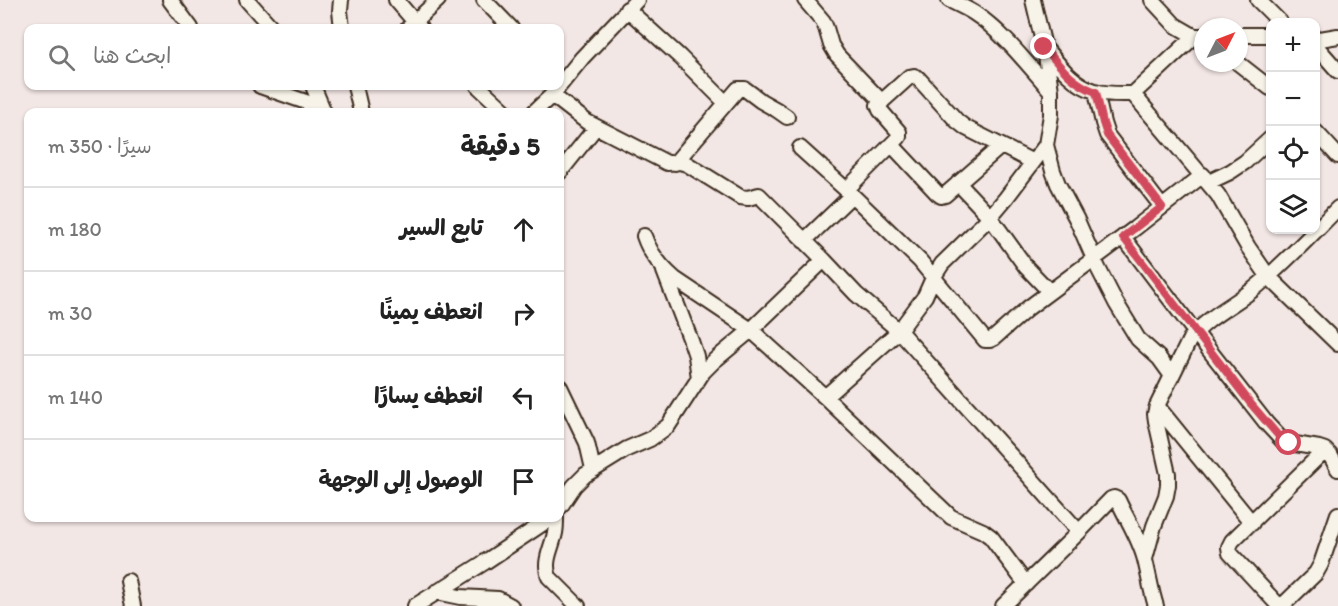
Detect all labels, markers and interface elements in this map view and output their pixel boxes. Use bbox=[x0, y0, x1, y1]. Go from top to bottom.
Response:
north arrow bbox=[1194, 18, 1248, 72]
map controls bbox=[1266, 18, 1320, 234]
button: + bbox=[1266, 18, 1320, 72]
search box bbox=[24, 24, 564, 90]
route end bbox=[1030, 33, 1056, 59]
icon: search bbox=[45, 41, 78, 74]
text: ابحث هنا bbox=[93, 42, 172, 69]
button: − bbox=[1266, 72, 1320, 126]
button: locate bbox=[1266, 126, 1320, 180]
text: 5 دقيقة bbox=[461, 130, 540, 162]
text: سيرًا · 350 m bbox=[48, 134, 152, 158]
button: layers bbox=[1266, 180, 1320, 234]
icon: ahead bbox=[507, 213, 540, 246]
text: تابع السير bbox=[400, 214, 483, 241]
text: 180 m bbox=[48, 217, 102, 241]
icon: right bbox=[507, 297, 540, 330]
text: انعطف يمينًا bbox=[380, 298, 483, 325]
text: 30 m bbox=[48, 301, 93, 325]
icon: left bbox=[507, 381, 540, 414]
text: انعطف يسارًا bbox=[374, 382, 483, 409]
text: 140 m bbox=[48, 385, 103, 409]
route start bbox=[1275, 429, 1301, 455]
icon: arrive bbox=[507, 465, 540, 498]
text: الوصول إلى الوجهة bbox=[318, 466, 483, 493]

